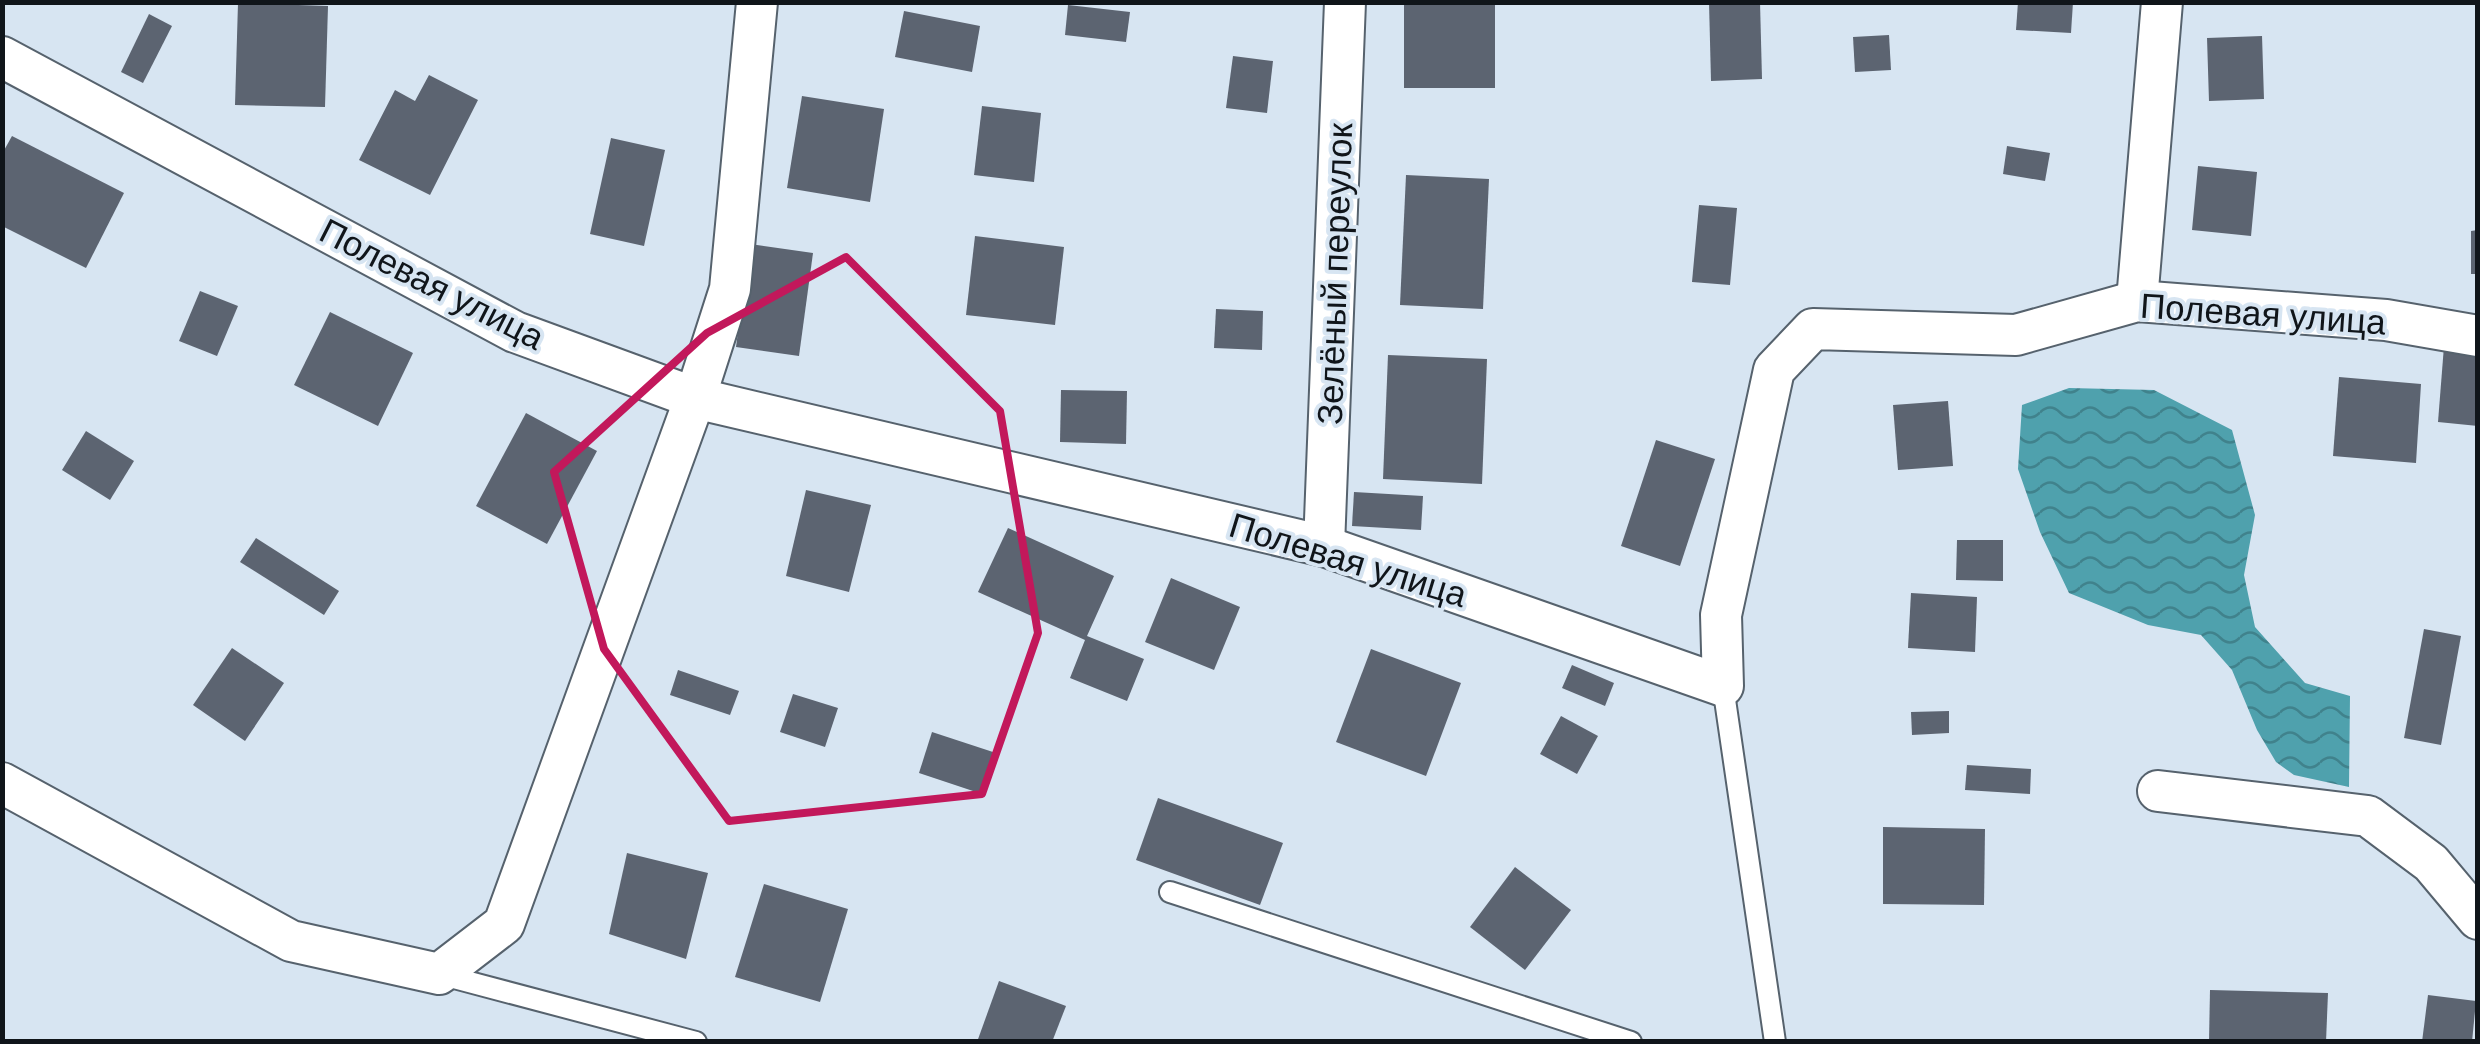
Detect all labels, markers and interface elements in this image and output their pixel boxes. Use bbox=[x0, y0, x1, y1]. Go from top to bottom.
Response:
street label: Зелёный переулок bbox=[1307, 122, 1363, 426]
street label: Полевая улица bbox=[312, 208, 552, 361]
street label: Полевая улица bbox=[2139, 282, 2388, 346]
street label: Полевая улица bbox=[1224, 502, 1473, 618]

